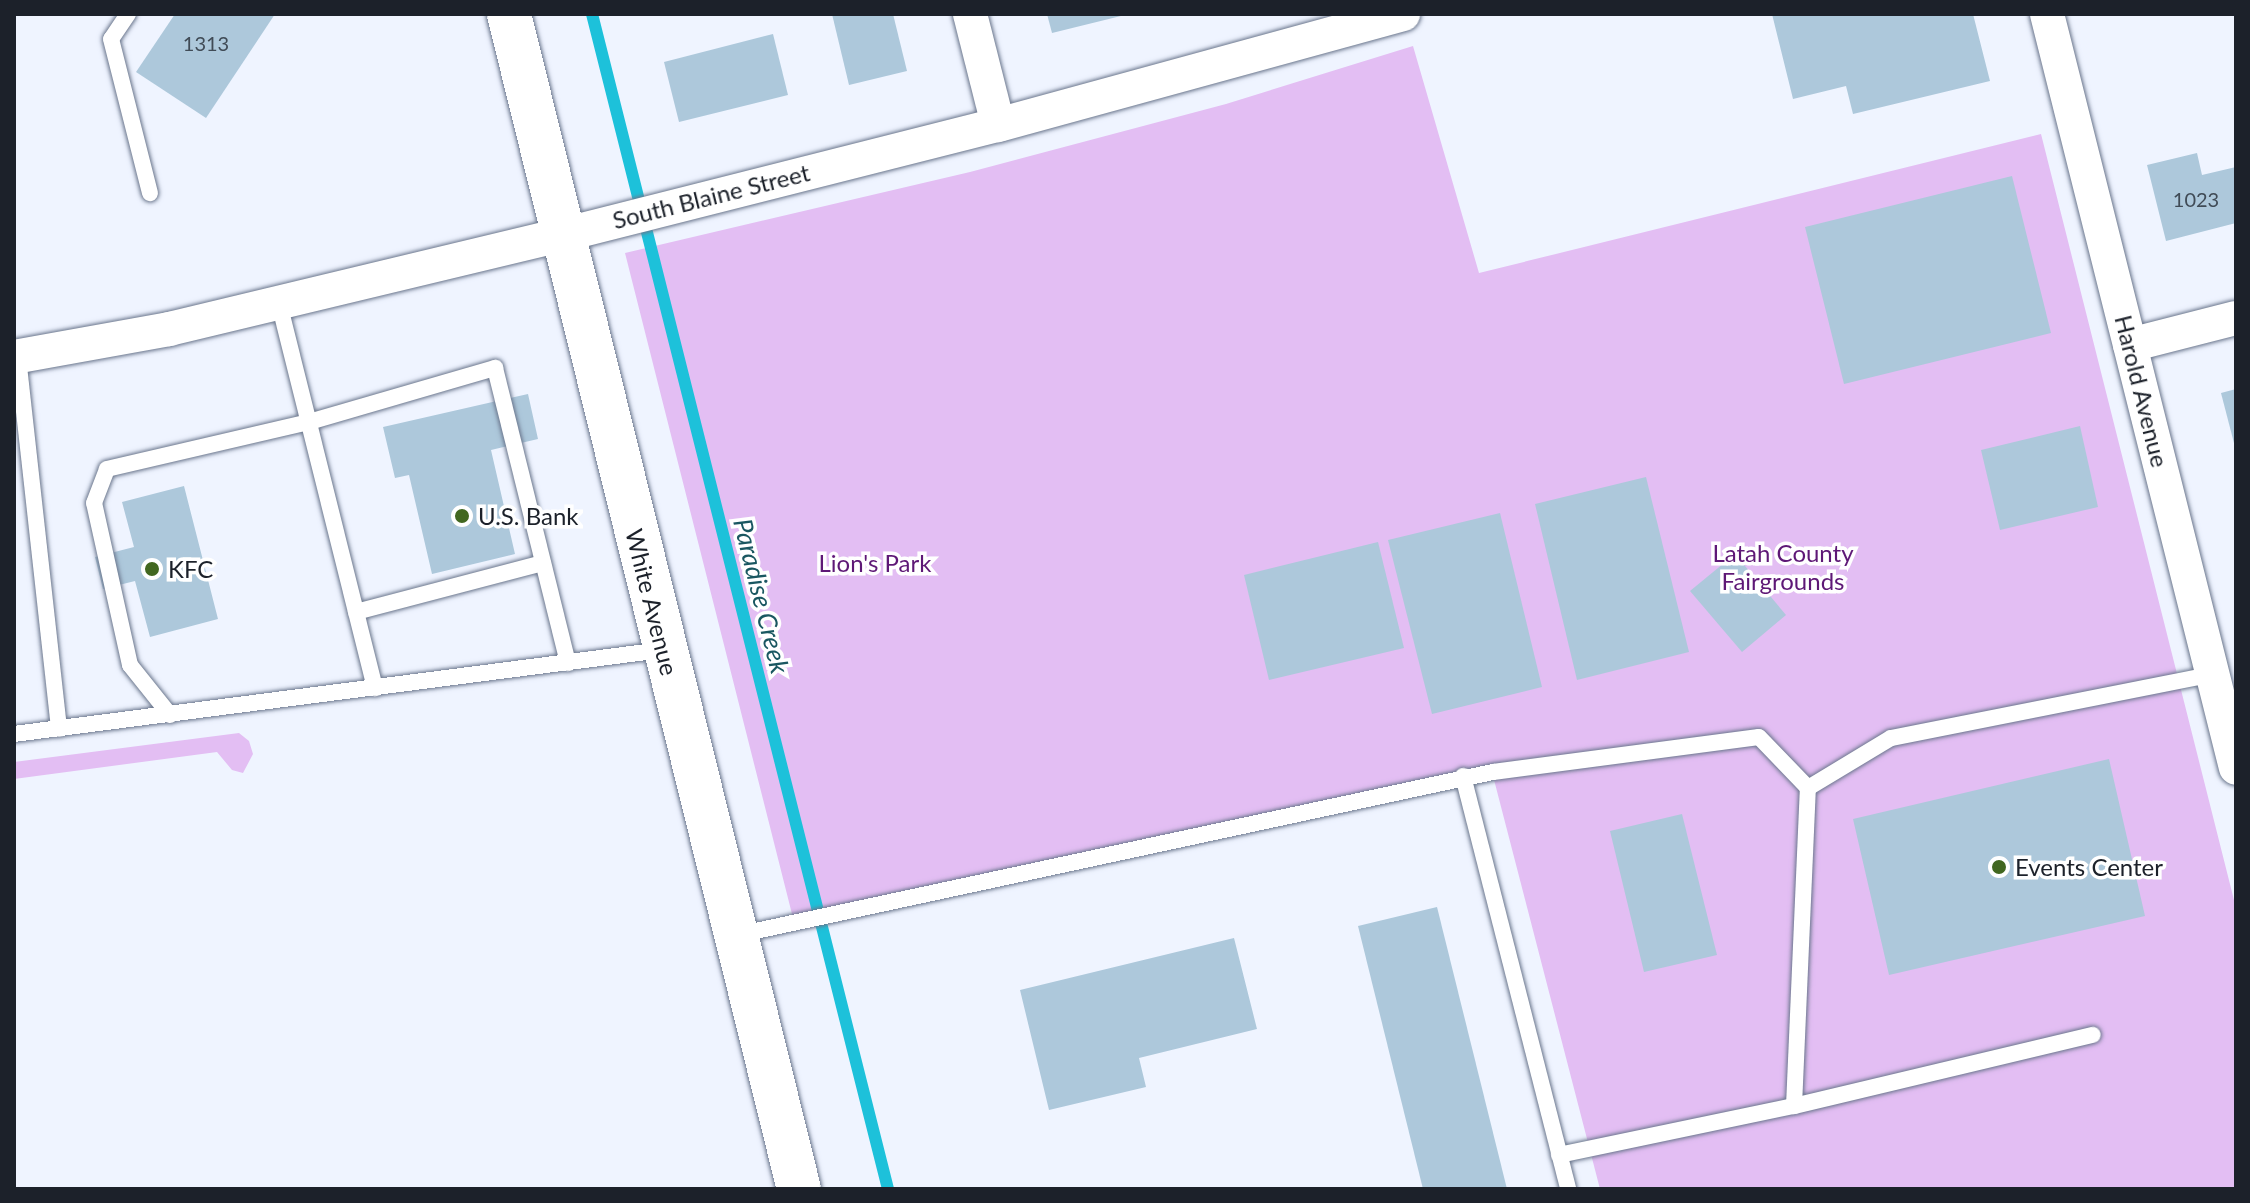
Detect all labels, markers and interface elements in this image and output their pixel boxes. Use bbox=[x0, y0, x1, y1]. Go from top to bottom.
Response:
house number: 1313 bbox=[183, 31, 229, 55]
street label: South Blaine Street bbox=[609, 158, 813, 234]
house number: 1023 bbox=[2173, 187, 2219, 211]
street label: Harold Avenue bbox=[2109, 312, 2175, 470]
place label: U.S. Bank bbox=[478, 502, 578, 530]
marker: U.S. Bank bbox=[453, 507, 471, 525]
water label: Paradise Creek bbox=[727, 515, 795, 677]
street label: White Avenue bbox=[620, 525, 684, 679]
park label: Latah County Fairgrounds bbox=[1712, 539, 1854, 595]
park label: Lion's Park bbox=[819, 549, 931, 577]
place label: KFC bbox=[168, 555, 213, 583]
marker: KFC bbox=[143, 560, 161, 578]
place label: Events Center bbox=[2015, 853, 2163, 881]
marker: Events Center bbox=[1990, 858, 2008, 876]

